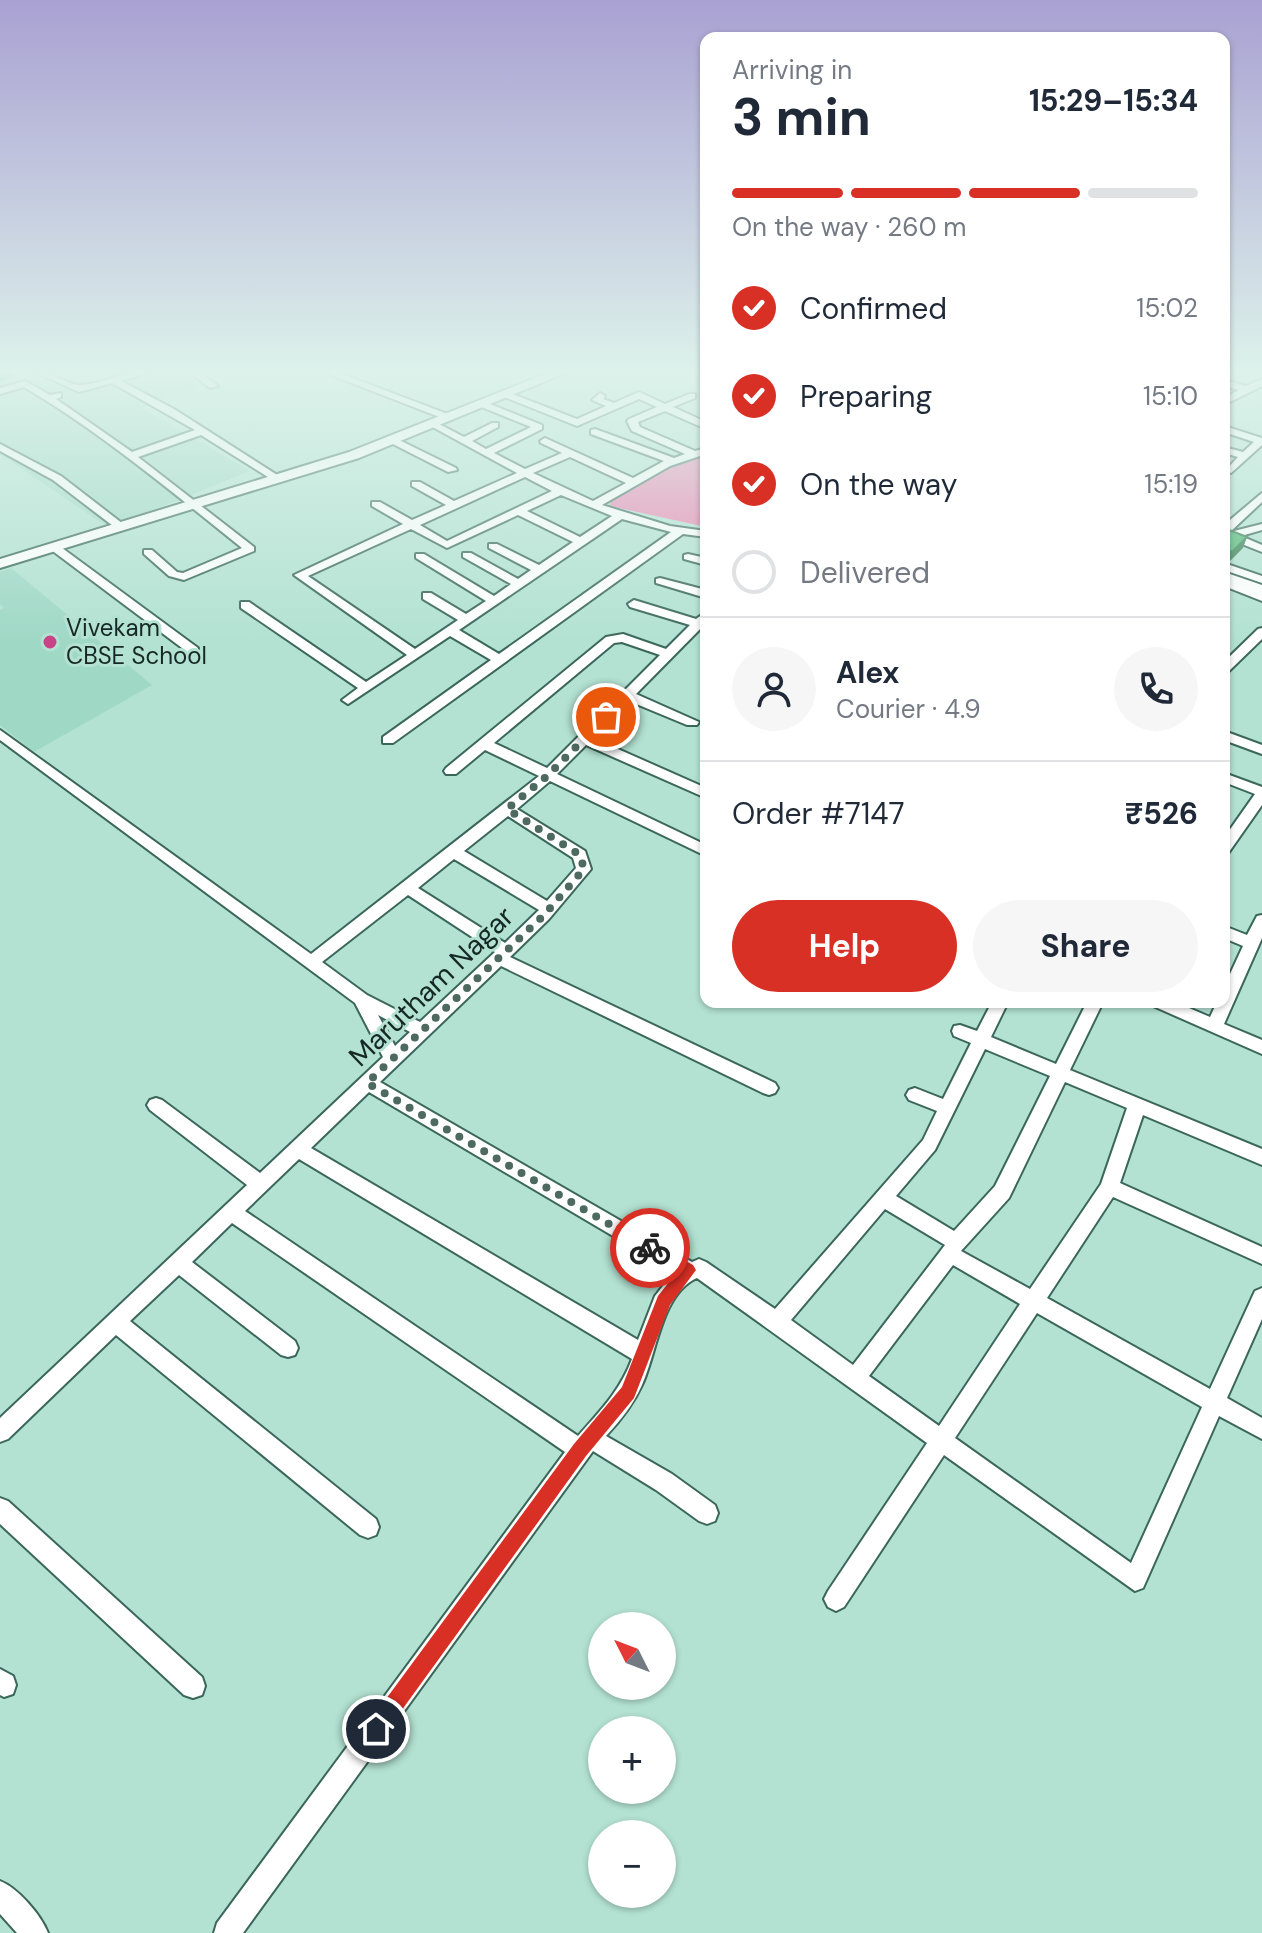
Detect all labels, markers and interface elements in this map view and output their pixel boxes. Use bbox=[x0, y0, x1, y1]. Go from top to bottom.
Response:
text: Arriving in bbox=[732, 53, 852, 87]
text: 15:29–15:34 bbox=[1029, 81, 1198, 120]
text: 3 min bbox=[732, 83, 871, 151]
text: On the way · 260 m bbox=[732, 210, 967, 244]
icon: check bbox=[732, 286, 776, 330]
text: Confirmed bbox=[800, 289, 947, 328]
text: 15:02 bbox=[1136, 291, 1198, 325]
icon: check bbox=[732, 374, 776, 418]
text: Preparing bbox=[800, 377, 932, 416]
text: 15:10 bbox=[1143, 379, 1198, 413]
icon: check bbox=[732, 462, 776, 506]
text: On the way bbox=[800, 465, 957, 504]
text: 15:19 bbox=[1144, 467, 1198, 501]
text: Delivered bbox=[800, 553, 930, 592]
place label: Vivekam CBSE School bbox=[66, 612, 207, 671]
marker: Vivekam CBSE School bbox=[41, 633, 59, 651]
button: person bbox=[732, 647, 816, 731]
button: phone bbox=[1114, 647, 1198, 731]
text: Alex bbox=[836, 653, 899, 692]
pin bbox=[572, 683, 640, 751]
text: Courier · 4.9 bbox=[836, 692, 981, 726]
icon: bag bbox=[584, 695, 628, 739]
text: Order #7147 bbox=[732, 794, 905, 833]
text: ₹526 bbox=[1125, 794, 1198, 833]
street label: Marutham Nagar bbox=[341, 898, 522, 1075]
button: Help bbox=[732, 900, 957, 992]
button: Share bbox=[973, 900, 1198, 992]
courier bbox=[610, 1208, 690, 1288]
icon: bike bbox=[628, 1226, 672, 1270]
north arrow bbox=[588, 1612, 676, 1700]
map controls bbox=[588, 1612, 676, 1908]
pin bbox=[342, 1695, 410, 1763]
icon: home bbox=[354, 1707, 398, 1751]
button: + bbox=[588, 1716, 676, 1804]
button: − bbox=[588, 1820, 676, 1908]

